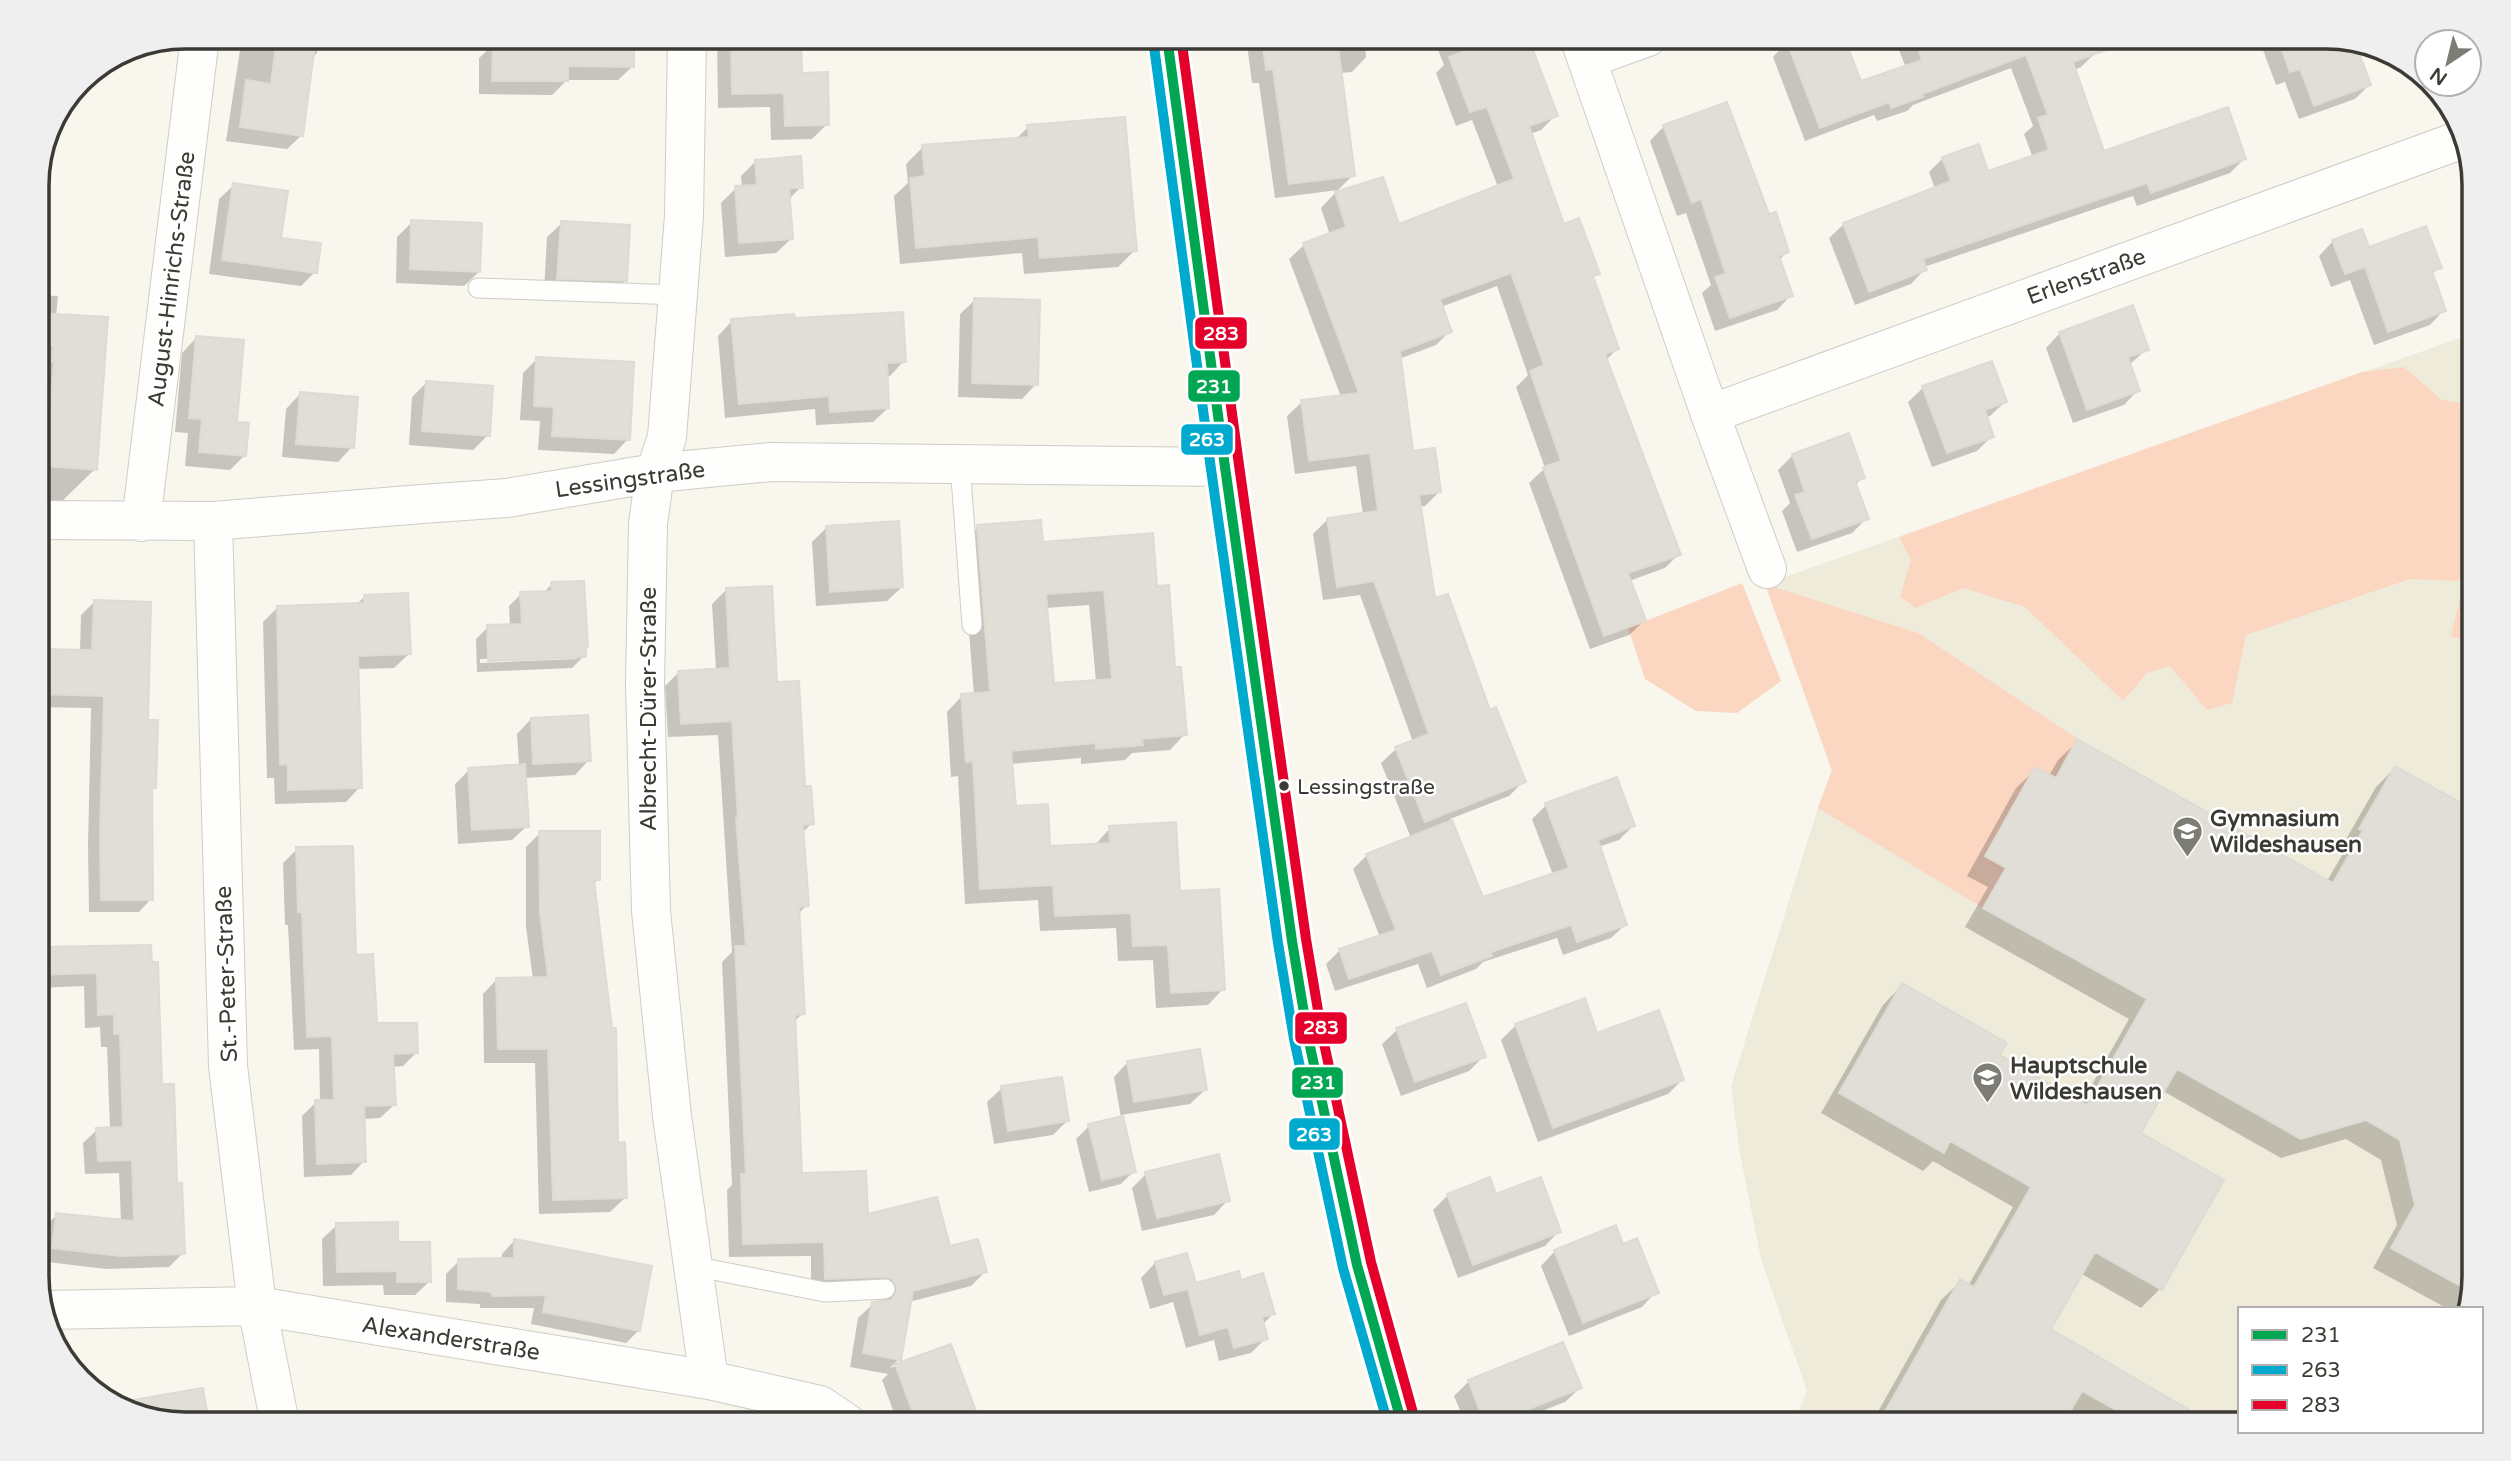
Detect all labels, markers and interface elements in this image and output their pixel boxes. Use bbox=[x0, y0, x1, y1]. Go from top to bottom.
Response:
north arrow bbox=[2413, 28, 2483, 98]
text: N bbox=[2426, 63, 2451, 89]
street label: August-Hinrichs-Straße bbox=[142, 150, 202, 409]
street label: Erlenstraße bbox=[2023, 242, 2150, 311]
line badge: 283 bbox=[1194, 316, 1248, 350]
text: 283 bbox=[1203, 323, 1239, 345]
line badge: 231 bbox=[1187, 369, 1241, 403]
text: 231 bbox=[1196, 376, 1232, 398]
line badge: 263 bbox=[1180, 423, 1234, 456]
text: 263 bbox=[1189, 429, 1225, 451]
street label: Lessingstraße bbox=[553, 456, 707, 504]
street label: Albrecht-Dürer-Straße bbox=[635, 587, 663, 831]
place label: Lessingstraße bbox=[1297, 775, 1435, 800]
marker: Lessingstraße bbox=[1277, 779, 1291, 793]
place label: Gymnasium Wildeshausen bbox=[2210, 805, 2362, 859]
school or university icon: Gymnasium Wildeshausen bbox=[2170, 814, 2204, 858]
street label: St.-Peter-Straße bbox=[210, 885, 244, 1063]
line badge: 283 bbox=[1294, 1011, 1348, 1045]
text: 283 bbox=[1303, 1017, 1339, 1039]
place label: Hauptschule Wildeshausen bbox=[2010, 1052, 2162, 1106]
school or university icon: Hauptschule Wildeshausen bbox=[1970, 1061, 2004, 1105]
line badge: 231 bbox=[1291, 1066, 1344, 1099]
text: 231 bbox=[1300, 1072, 1336, 1094]
line badge: 263 bbox=[1288, 1117, 1341, 1151]
text: 263 bbox=[1296, 1124, 1332, 1146]
legend bbox=[2238, 1307, 2483, 1433]
street label: Alexanderstraße bbox=[360, 1311, 542, 1367]
text: 231 bbox=[2301, 1323, 2341, 1348]
text: 263 bbox=[2301, 1358, 2341, 1383]
text: 283 bbox=[2301, 1393, 2341, 1418]

